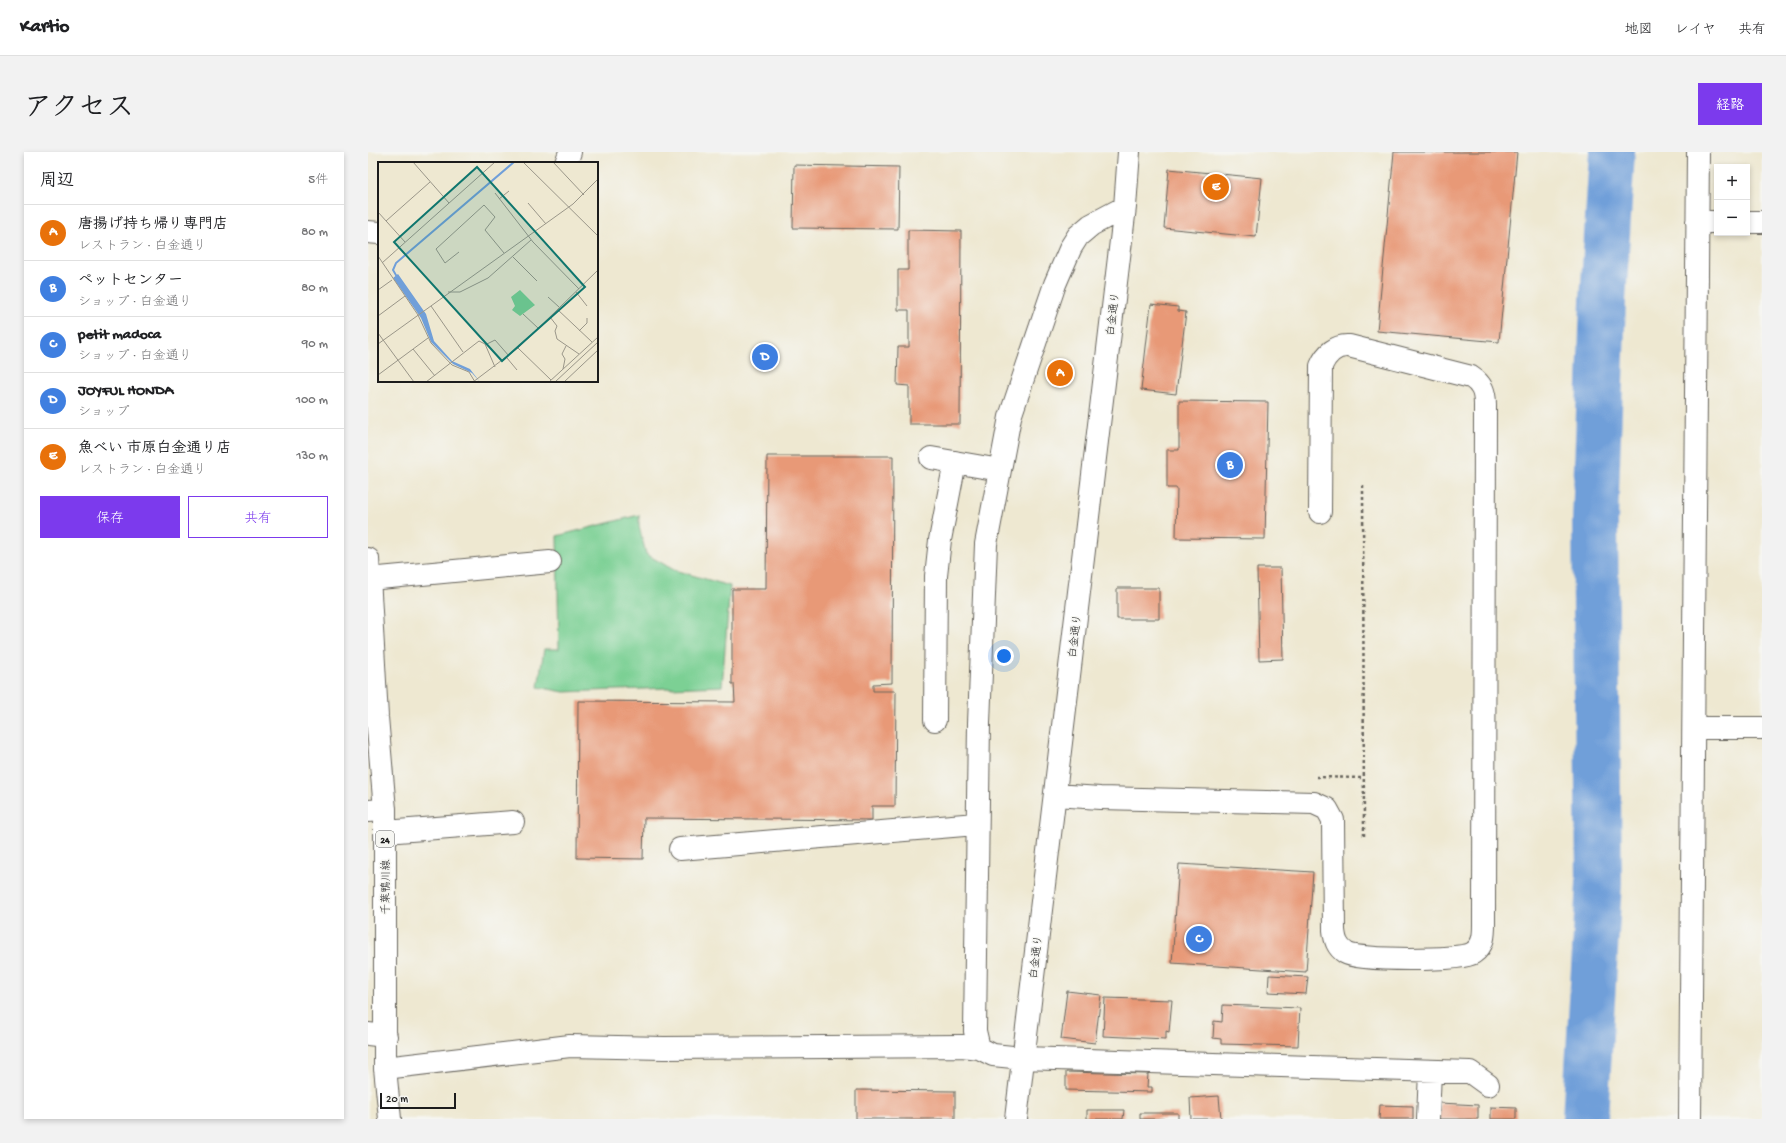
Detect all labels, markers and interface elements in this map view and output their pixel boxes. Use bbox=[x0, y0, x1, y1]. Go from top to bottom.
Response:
text: Kartio bbox=[20, 16, 69, 39]
text: 地図 bbox=[1625, 22, 1653, 39]
text: レイヤ bbox=[1675, 22, 1716, 39]
text: 共有 bbox=[1738, 22, 1766, 39]
button: 経路 bbox=[1698, 83, 1762, 125]
text: アクセス bbox=[24, 93, 134, 126]
inset map bbox=[378, 162, 598, 382]
map controls bbox=[1714, 164, 1750, 236]
button: + bbox=[1714, 164, 1750, 200]
text: 周辺 bbox=[40, 172, 74, 192]
pin: E bbox=[1203, 172, 1229, 202]
text: 5件 bbox=[308, 173, 328, 188]
button: − bbox=[1714, 200, 1750, 236]
text: 唐揚げ持ち帰り専門店 bbox=[78, 216, 228, 234]
text: A bbox=[49, 225, 57, 240]
text: 80 m bbox=[301, 225, 328, 240]
text: レストラン · 白金通り bbox=[78, 239, 206, 254]
text: ペットセンター bbox=[78, 272, 183, 290]
text: B bbox=[50, 281, 56, 296]
text: 80 m bbox=[301, 281, 328, 296]
street label: 白金通り bbox=[1104, 292, 1123, 337]
text: ショップ · 白金通り bbox=[78, 295, 192, 310]
text: petit madoca bbox=[78, 326, 161, 344]
text: C bbox=[49, 337, 57, 352]
text: 90 m bbox=[302, 337, 328, 352]
pin: D bbox=[752, 342, 778, 372]
text: ショップ · 白金通り bbox=[78, 349, 192, 364]
pin: A bbox=[1047, 358, 1073, 388]
text: JOYFUL HONDA bbox=[78, 382, 173, 400]
text: D bbox=[49, 393, 57, 408]
text: 100 m bbox=[296, 393, 328, 408]
text: ショップ bbox=[78, 405, 129, 420]
text: 魚べい 市原白金通り店 bbox=[78, 440, 232, 458]
text: E bbox=[49, 449, 57, 464]
text: 130 m bbox=[296, 449, 328, 464]
pin: B bbox=[1217, 450, 1243, 480]
text: レストラン · 白金通り bbox=[78, 463, 206, 478]
button: 保存 bbox=[40, 496, 180, 538]
button: 共有 bbox=[188, 496, 328, 538]
street label: 白金通り bbox=[1066, 614, 1085, 659]
your location bbox=[994, 646, 1014, 666]
road number: 24 bbox=[376, 831, 394, 847]
street label: 千葉鴨川線 bbox=[380, 860, 393, 915]
pin: C bbox=[1186, 924, 1212, 954]
street label: 白金通り bbox=[1027, 935, 1046, 980]
scale bar bbox=[380, 1091, 456, 1110]
text: 20 m bbox=[386, 1094, 408, 1106]

